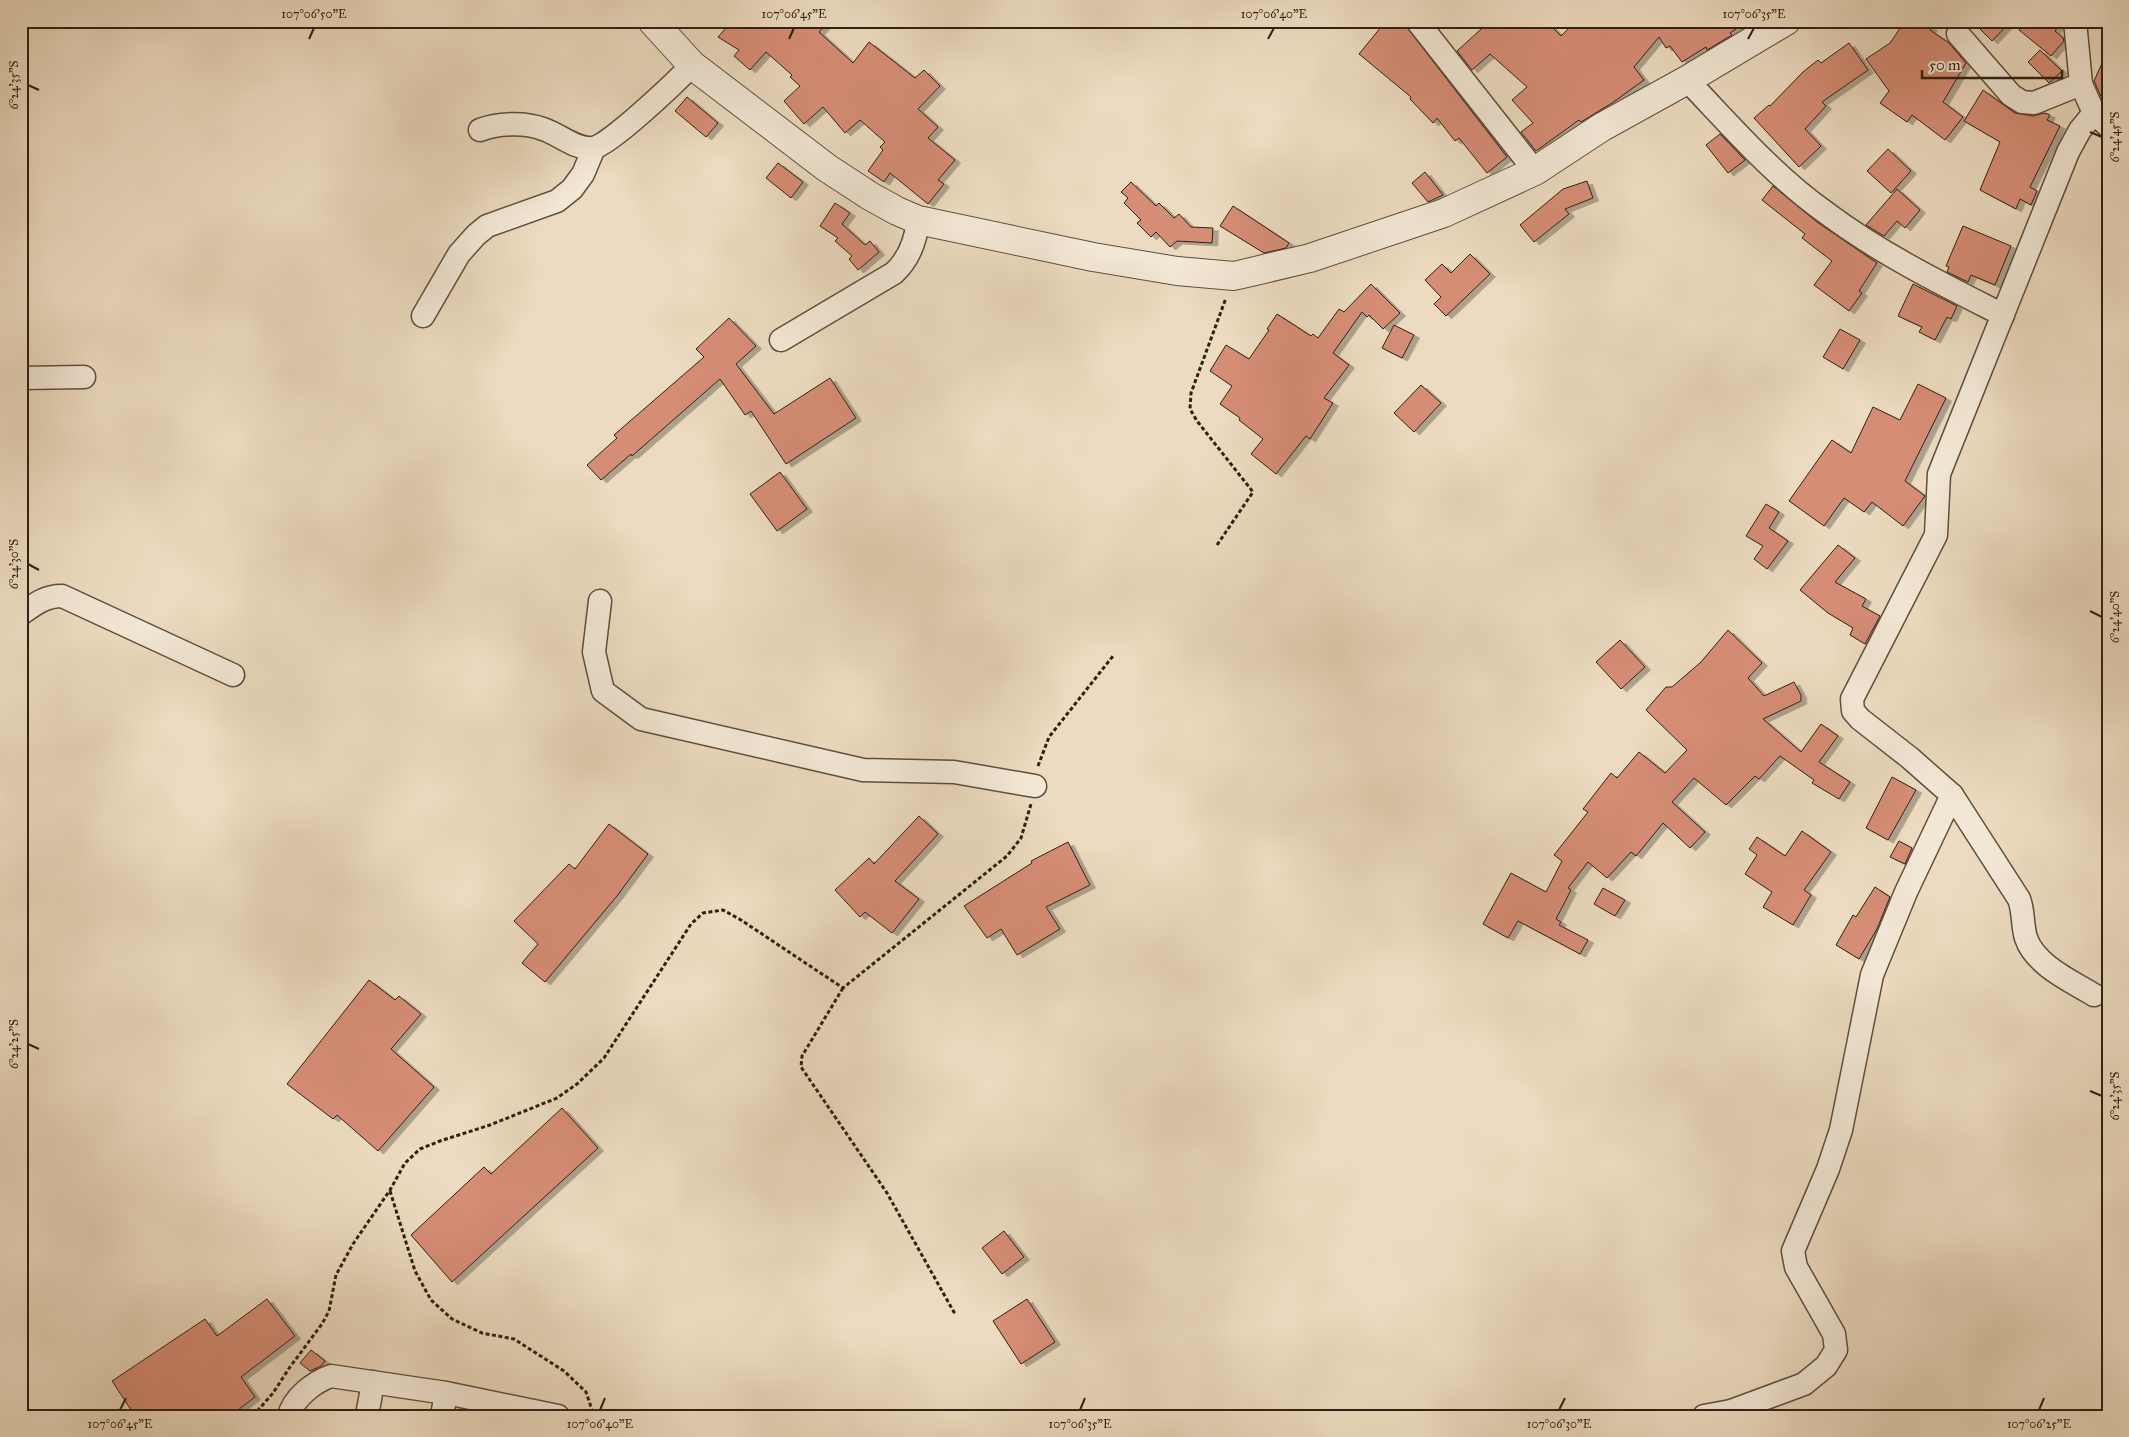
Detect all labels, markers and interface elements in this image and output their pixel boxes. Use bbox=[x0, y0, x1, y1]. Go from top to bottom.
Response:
text: 107°06'50"E bbox=[281, 7, 347, 21]
text: 107°06'45"E bbox=[762, 7, 827, 21]
text: 107°06'40"E bbox=[1241, 7, 1308, 21]
text: 107°06'35"E bbox=[1722, 7, 1786, 21]
scale bar bbox=[1922, 48, 2062, 80]
text: 50 m bbox=[1929, 56, 1961, 74]
text: 6°24'35"S bbox=[7, 60, 21, 109]
text: 6°24'45"S bbox=[2108, 111, 2122, 162]
text: 6°24'30"S bbox=[7, 539, 21, 589]
text: 6°24'40"S bbox=[2108, 591, 2122, 643]
text: 6°24'25"S bbox=[7, 1019, 21, 1069]
text: 6°24'35"S bbox=[2108, 1071, 2122, 1120]
text: 107°06'45"E bbox=[88, 1417, 153, 1431]
text: 107°06'40"E bbox=[567, 1417, 634, 1431]
text: 107°06'35"E bbox=[1048, 1417, 1112, 1431]
text: 107°06'30"E bbox=[1527, 1417, 1592, 1431]
text: 107°06'25"E bbox=[2007, 1417, 2071, 1431]

